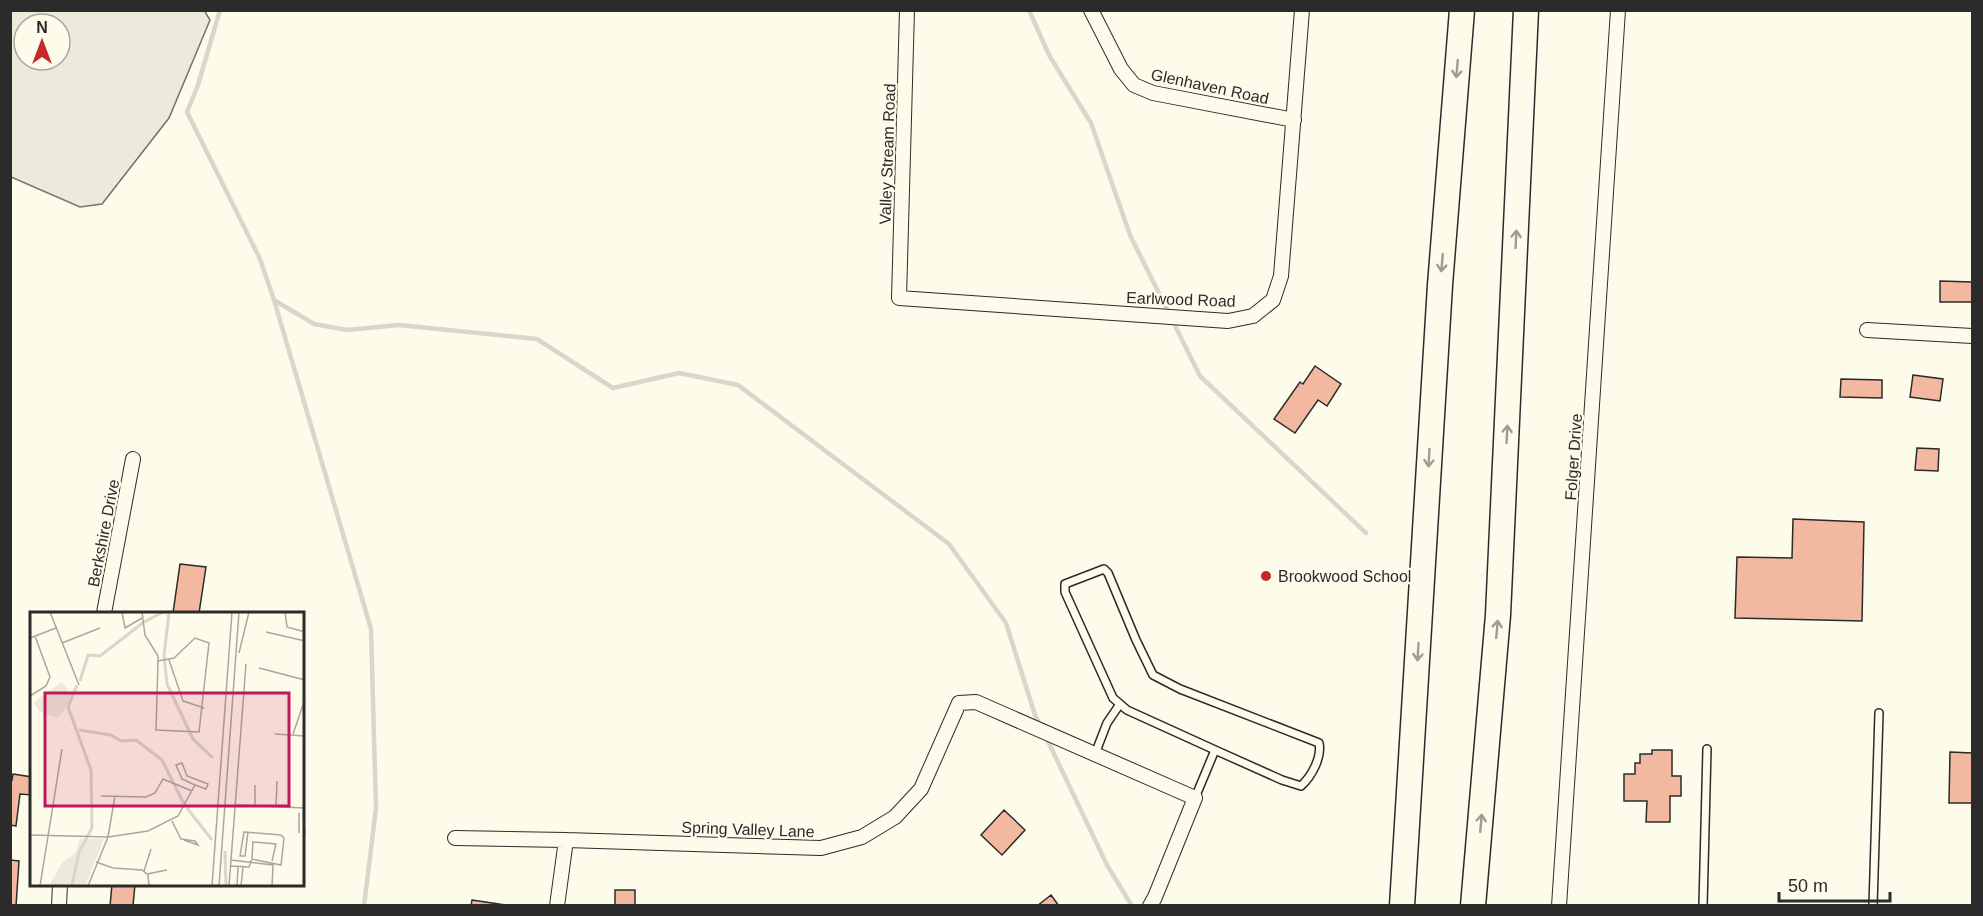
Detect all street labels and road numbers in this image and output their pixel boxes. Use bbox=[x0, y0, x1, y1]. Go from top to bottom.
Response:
street label: Glenhaven Road bbox=[1149, 66, 1270, 107]
street label: Valley Stream Road bbox=[877, 83, 898, 225]
street label: Earlwood Road bbox=[1126, 289, 1236, 310]
street label: Folger Drive bbox=[1562, 413, 1585, 501]
street label: Berkshire Drive bbox=[85, 478, 122, 588]
street label: Spring Valley Lane bbox=[681, 819, 815, 840]

